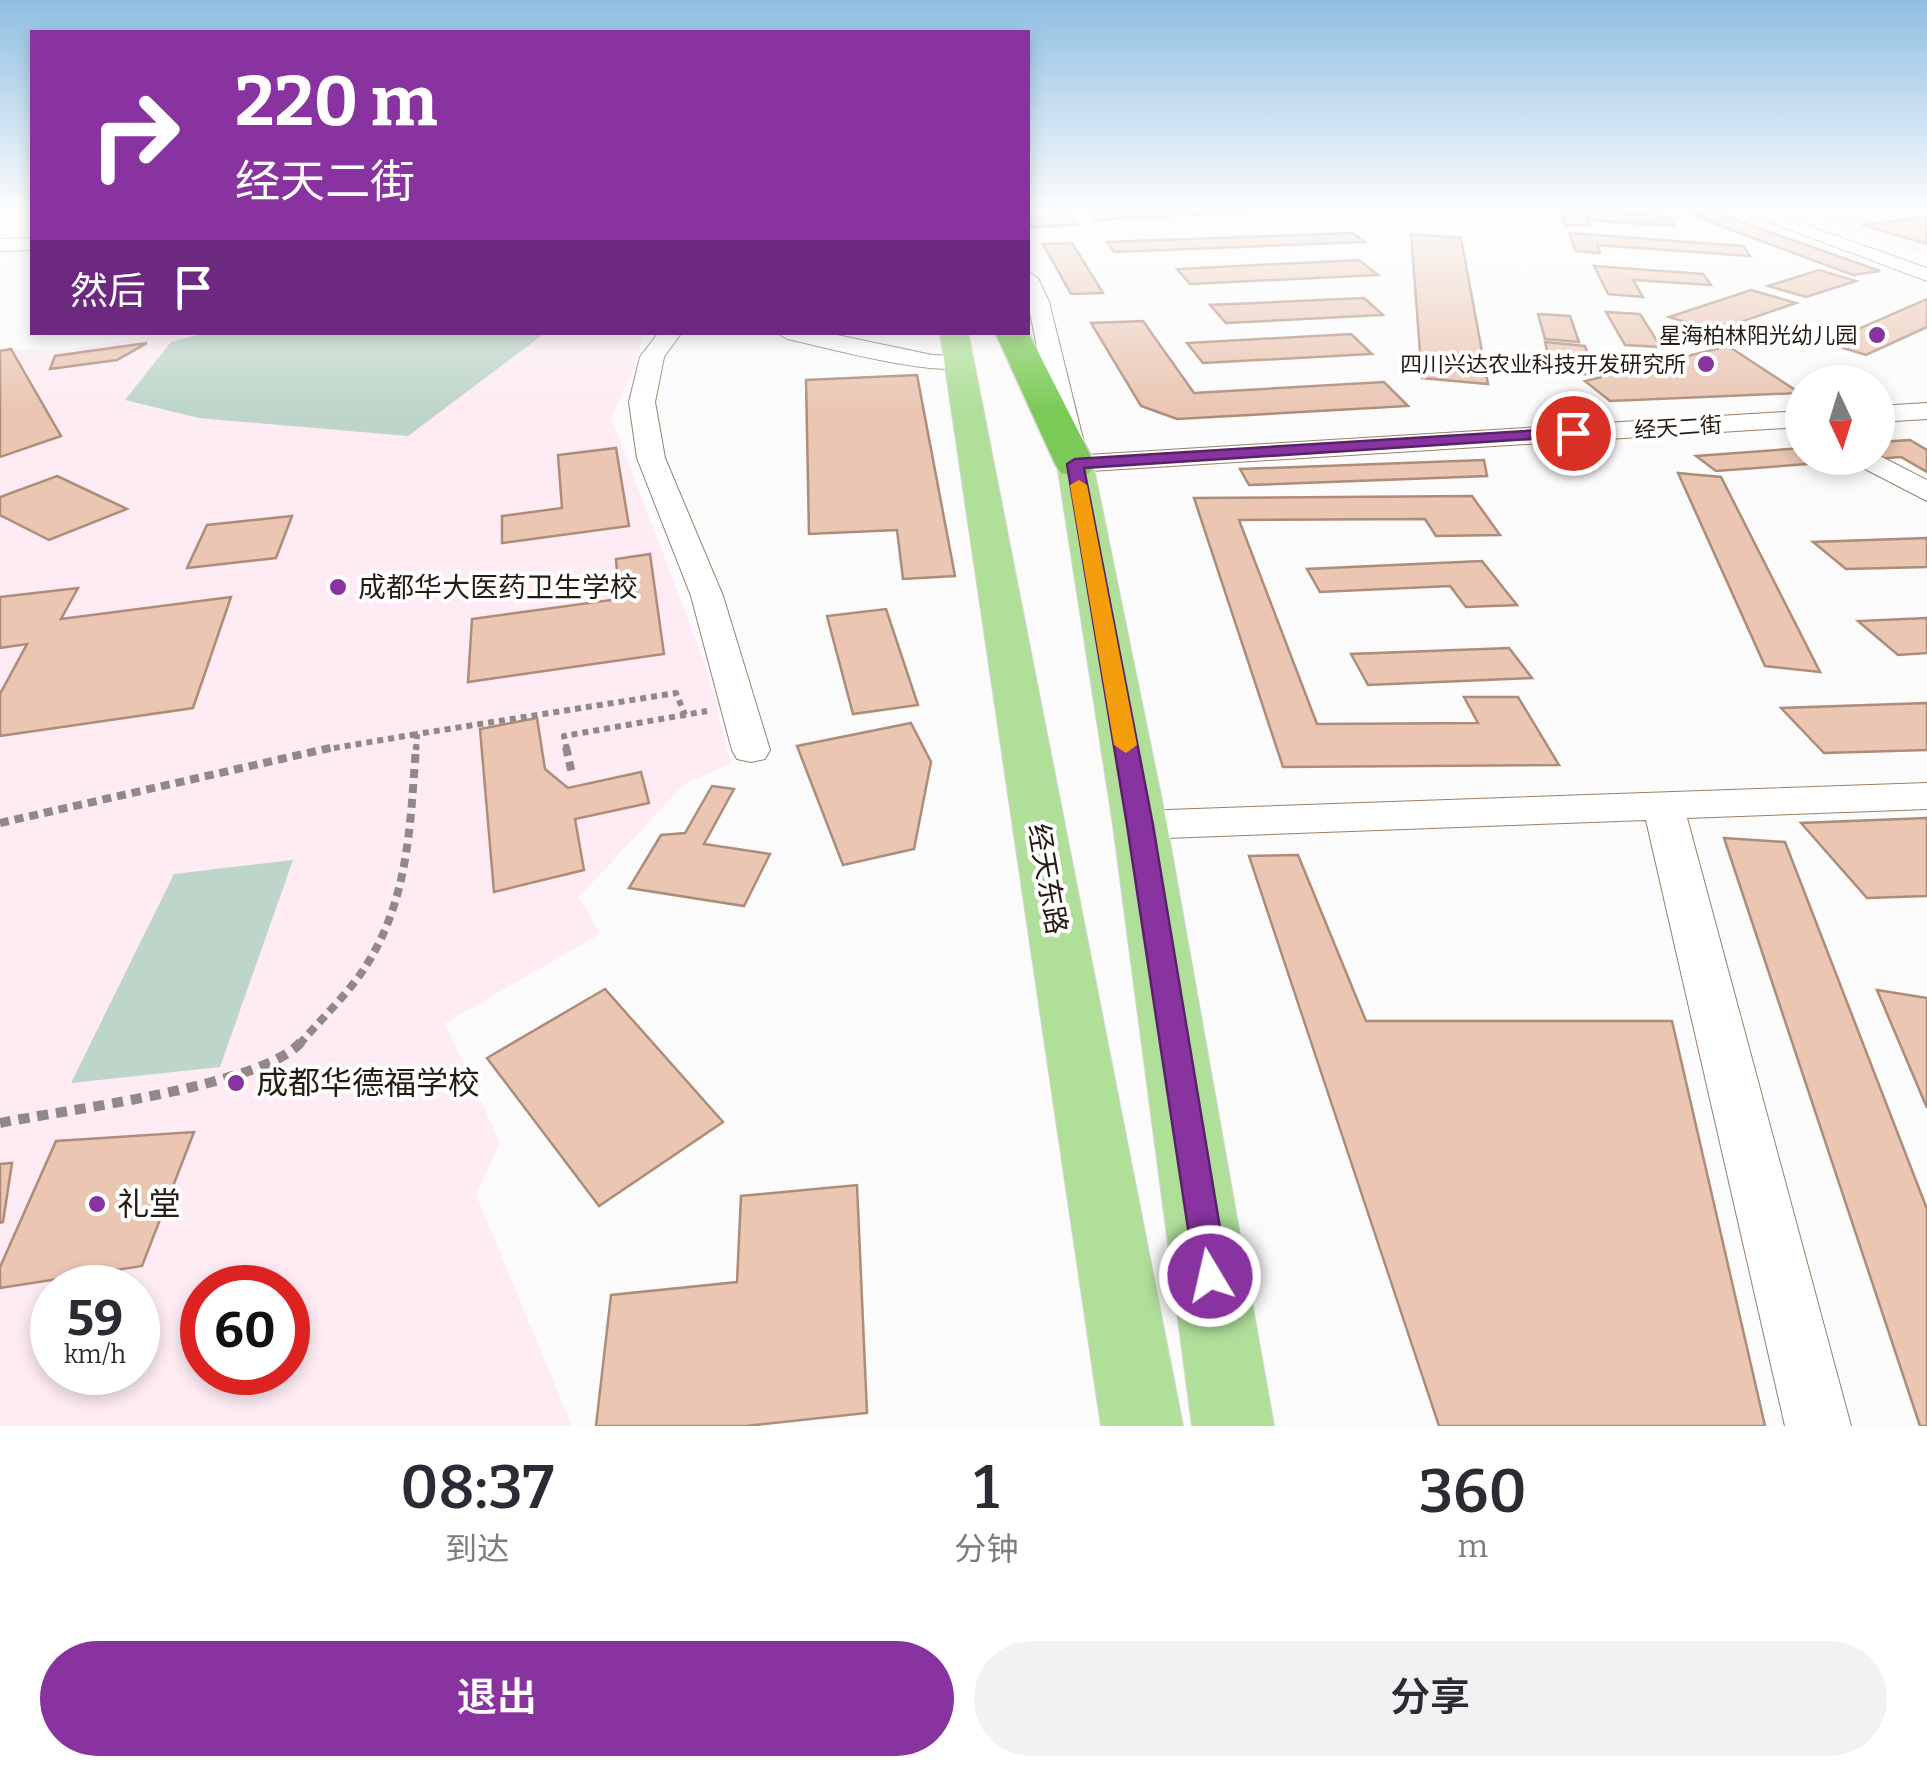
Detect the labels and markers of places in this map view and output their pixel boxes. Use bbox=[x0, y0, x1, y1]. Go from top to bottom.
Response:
place label: 星海柏林阳光幼儿园 bbox=[1659, 322, 1857, 349]
marker: 星海柏林阳光幼儿园 bbox=[1866, 324, 1888, 346]
place label: 四川兴达农业科技开发研究所 bbox=[1400, 351, 1686, 378]
marker: 四川兴达农业科技开发研究所 bbox=[1695, 353, 1717, 375]
pin bbox=[1531, 391, 1616, 476]
place label: 成都华大医药卫生学校 bbox=[358, 571, 638, 604]
marker: 成都华大医药卫生学校 bbox=[327, 576, 349, 598]
place label: 成都华德福学校 bbox=[256, 1064, 480, 1102]
marker: 成都华德福学校 bbox=[225, 1072, 247, 1094]
place label: 礼堂 bbox=[117, 1185, 181, 1223]
marker: 礼堂 bbox=[86, 1193, 108, 1215]

